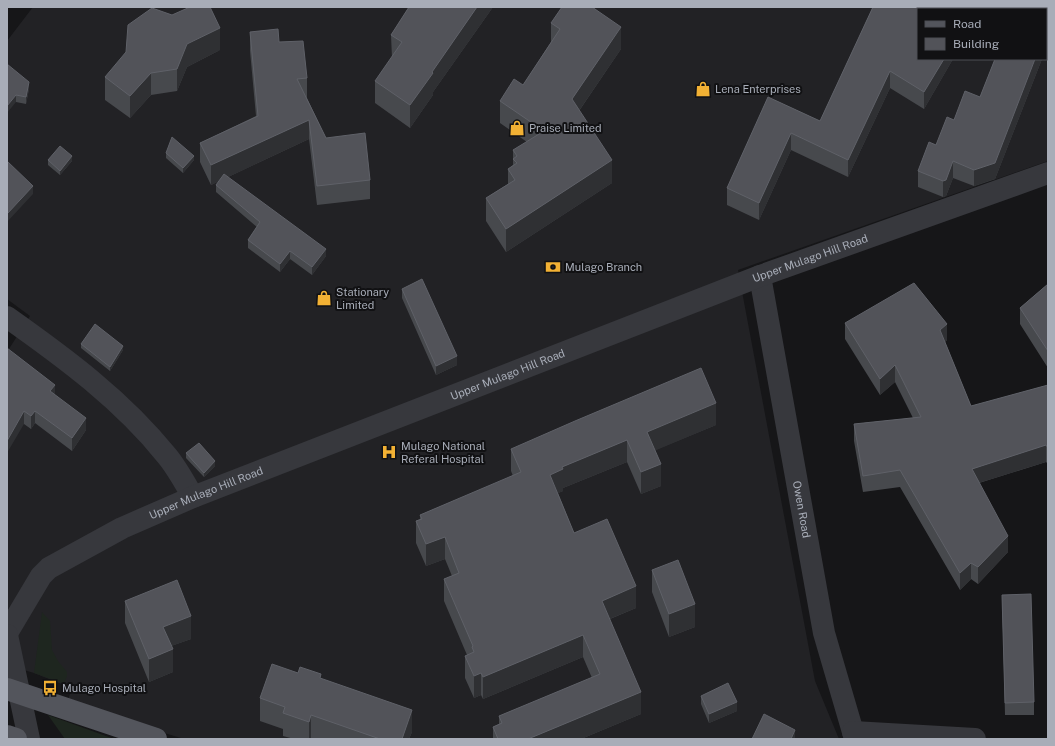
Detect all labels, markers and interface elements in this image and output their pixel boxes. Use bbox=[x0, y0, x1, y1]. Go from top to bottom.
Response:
legend bbox=[917, 8, 1047, 60]
text: Road bbox=[953, 17, 981, 31]
text: Building bbox=[953, 37, 999, 51]
shop icon: Lena Enterprises bbox=[694, 80, 712, 98]
place label: Lena Enterprises bbox=[715, 83, 801, 95]
shop icon: Praise Limited bbox=[508, 119, 526, 137]
place label: Praise Limited bbox=[529, 122, 602, 134]
street label: Upper Mulago Hill Road bbox=[751, 232, 869, 284]
bank icon: Mulago Branch bbox=[544, 258, 562, 276]
place label: Mulago Branch bbox=[565, 261, 642, 273]
place label: Stationary Limited bbox=[336, 286, 389, 311]
shop icon: Stationary Limited bbox=[315, 289, 333, 307]
street label: Upper Mulago Hill Road bbox=[449, 347, 566, 402]
place label: Mulago National Referal Hospital bbox=[401, 440, 485, 465]
hospital icon: Mulago National Referal Hospital bbox=[380, 443, 398, 461]
street label: Upper Mulago Hill Road bbox=[147, 464, 265, 521]
street label: Owen Road bbox=[791, 480, 813, 539]
bus stop icon: Mulago Hospital bbox=[41, 679, 59, 697]
place label: Mulago Hospital bbox=[62, 682, 146, 694]

